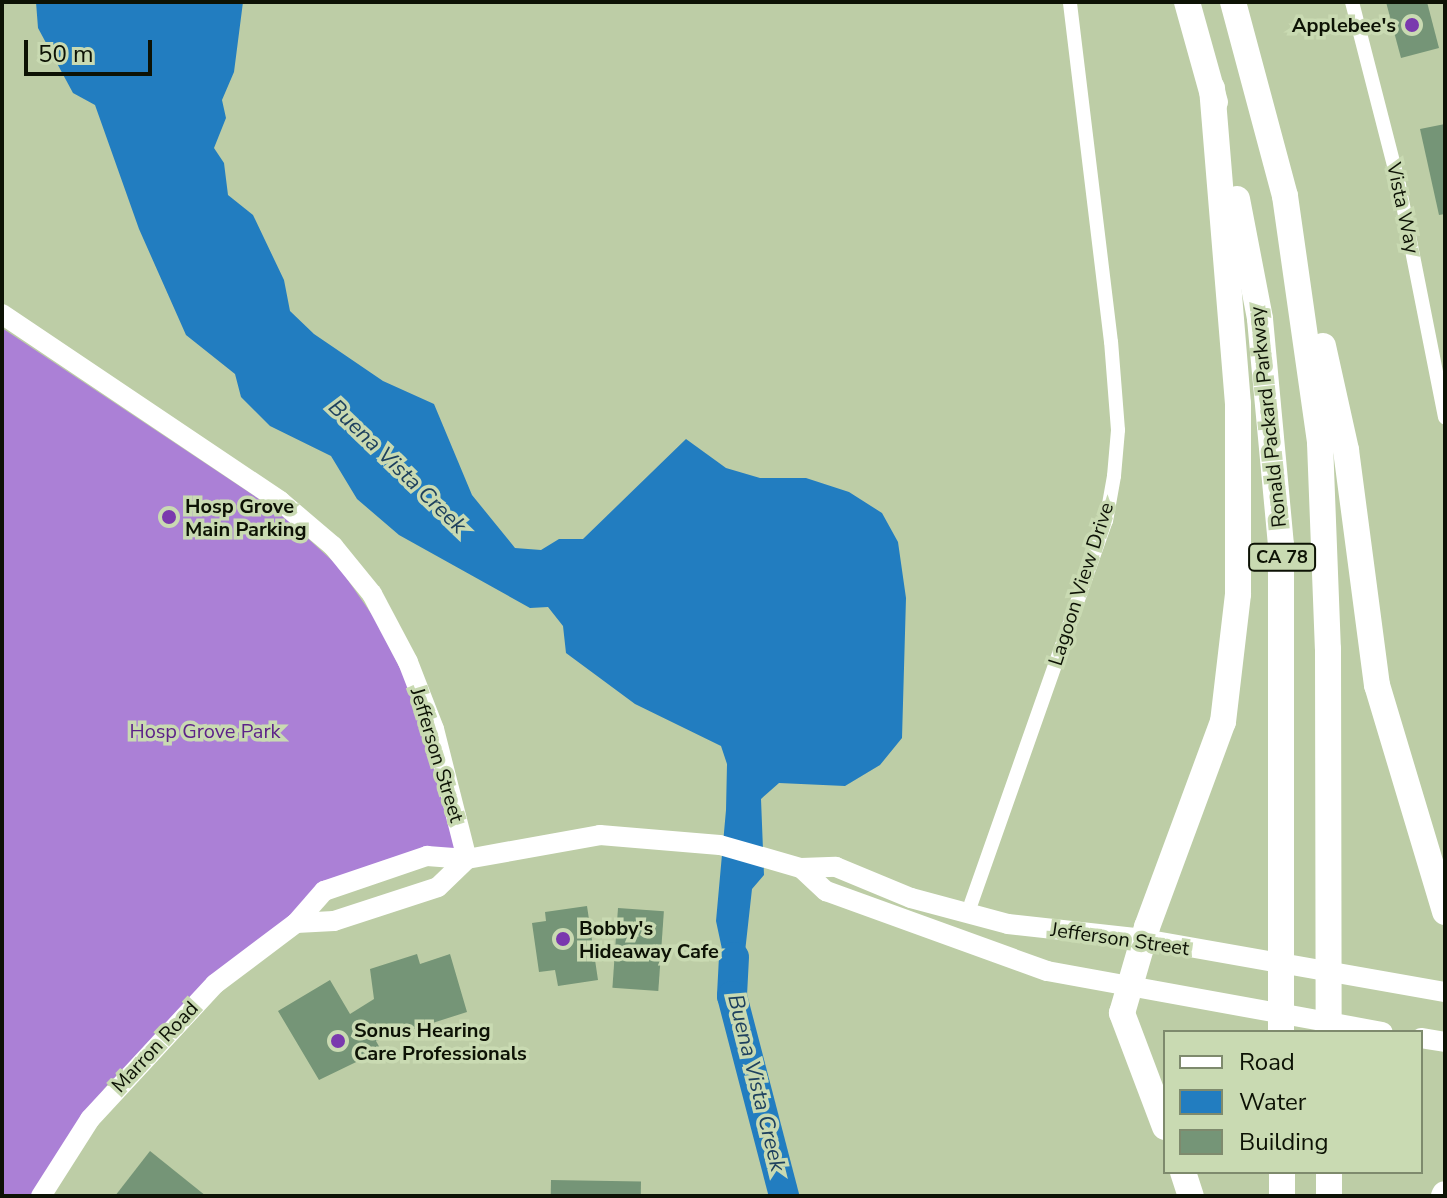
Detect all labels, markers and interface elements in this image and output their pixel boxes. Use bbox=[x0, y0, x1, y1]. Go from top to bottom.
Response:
place label: Applebee's bbox=[1292, 13, 1396, 37]
marker: Applebee's bbox=[1403, 16, 1421, 34]
scale bar bbox=[28, 24, 156, 74]
text: 50 m bbox=[38, 38, 94, 70]
street label: Vista Way bbox=[1382, 160, 1424, 256]
street label: Ronald Packard Parkway bbox=[1244, 305, 1292, 529]
water label: Buena Vista Creek bbox=[323, 394, 471, 540]
place label: Hosp Grove Main Parking bbox=[185, 494, 306, 541]
street label: Lagoon View Drive bbox=[1043, 499, 1119, 669]
marker: Hosp Grove Main Parking bbox=[160, 508, 178, 526]
road number: CA 78 bbox=[1248, 543, 1316, 571]
street label: Jefferson Street bbox=[405, 685, 469, 825]
park label: Hosp Grove Park bbox=[129, 719, 281, 743]
place label: Bobby's Hideaway Cafe bbox=[579, 916, 719, 963]
street label: Jefferson Street bbox=[1049, 917, 1191, 961]
marker: Bobby's Hideaway Cafe bbox=[554, 930, 572, 948]
water label: Buena Vista Creek bbox=[721, 992, 791, 1174]
street label: Marron Road bbox=[107, 996, 203, 1098]
place label: Sonus Hearing Care Professionals bbox=[354, 1018, 527, 1065]
legend bbox=[1163, 1030, 1423, 1174]
marker: Sonus Hearing Care Professionals bbox=[329, 1032, 347, 1050]
text: Road bbox=[1239, 1046, 1295, 1078]
text: Water bbox=[1239, 1086, 1306, 1118]
text: Building bbox=[1239, 1126, 1329, 1158]

